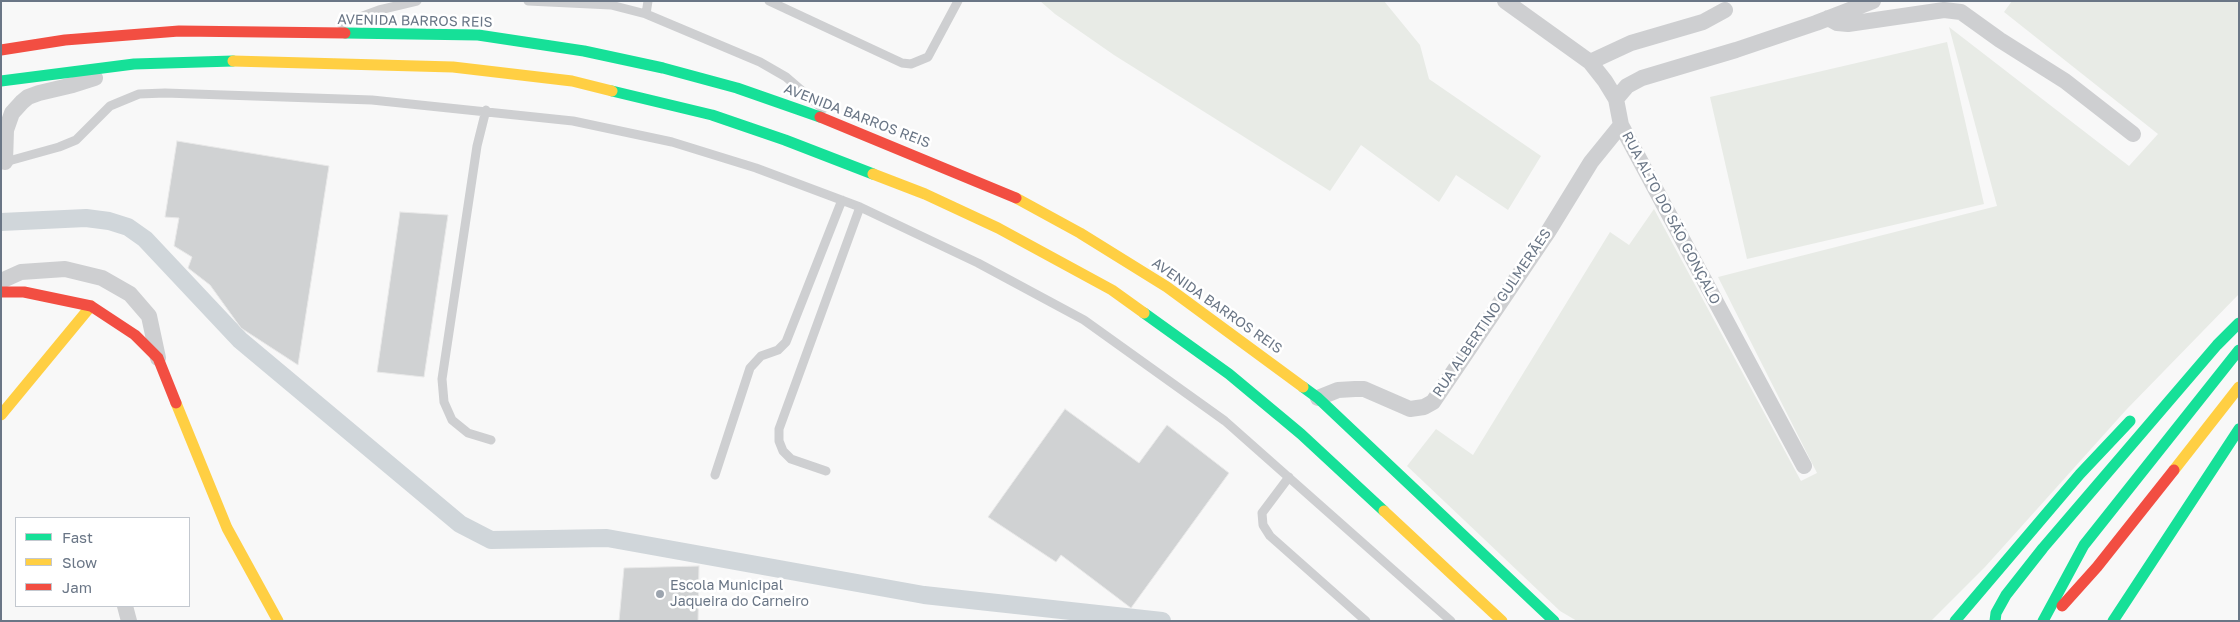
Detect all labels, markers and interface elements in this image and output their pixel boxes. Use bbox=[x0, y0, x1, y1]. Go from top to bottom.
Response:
street label: AVENIDA BARROS REIS bbox=[337, 11, 493, 31]
street label: AVENIDA BARROS REIS bbox=[782, 80, 932, 152]
street label: RUA ALTO DO SÃO GONÇALO bbox=[1618, 129, 1724, 307]
street label: RUA ALBERTINO GULMERÃES bbox=[1429, 226, 1555, 400]
street label: AVENIDA BARROS REIS bbox=[1149, 255, 1285, 357]
legend bbox=[15, 517, 190, 607]
text: Fast bbox=[62, 528, 93, 546]
text: Slow bbox=[62, 553, 97, 571]
text: Jam bbox=[62, 578, 92, 596]
place label: Escola Municipal Jaqueira do Carneiro bbox=[670, 578, 809, 610]
marker: Escola Municipal Jaqueira do Carneiro bbox=[654, 588, 666, 600]

